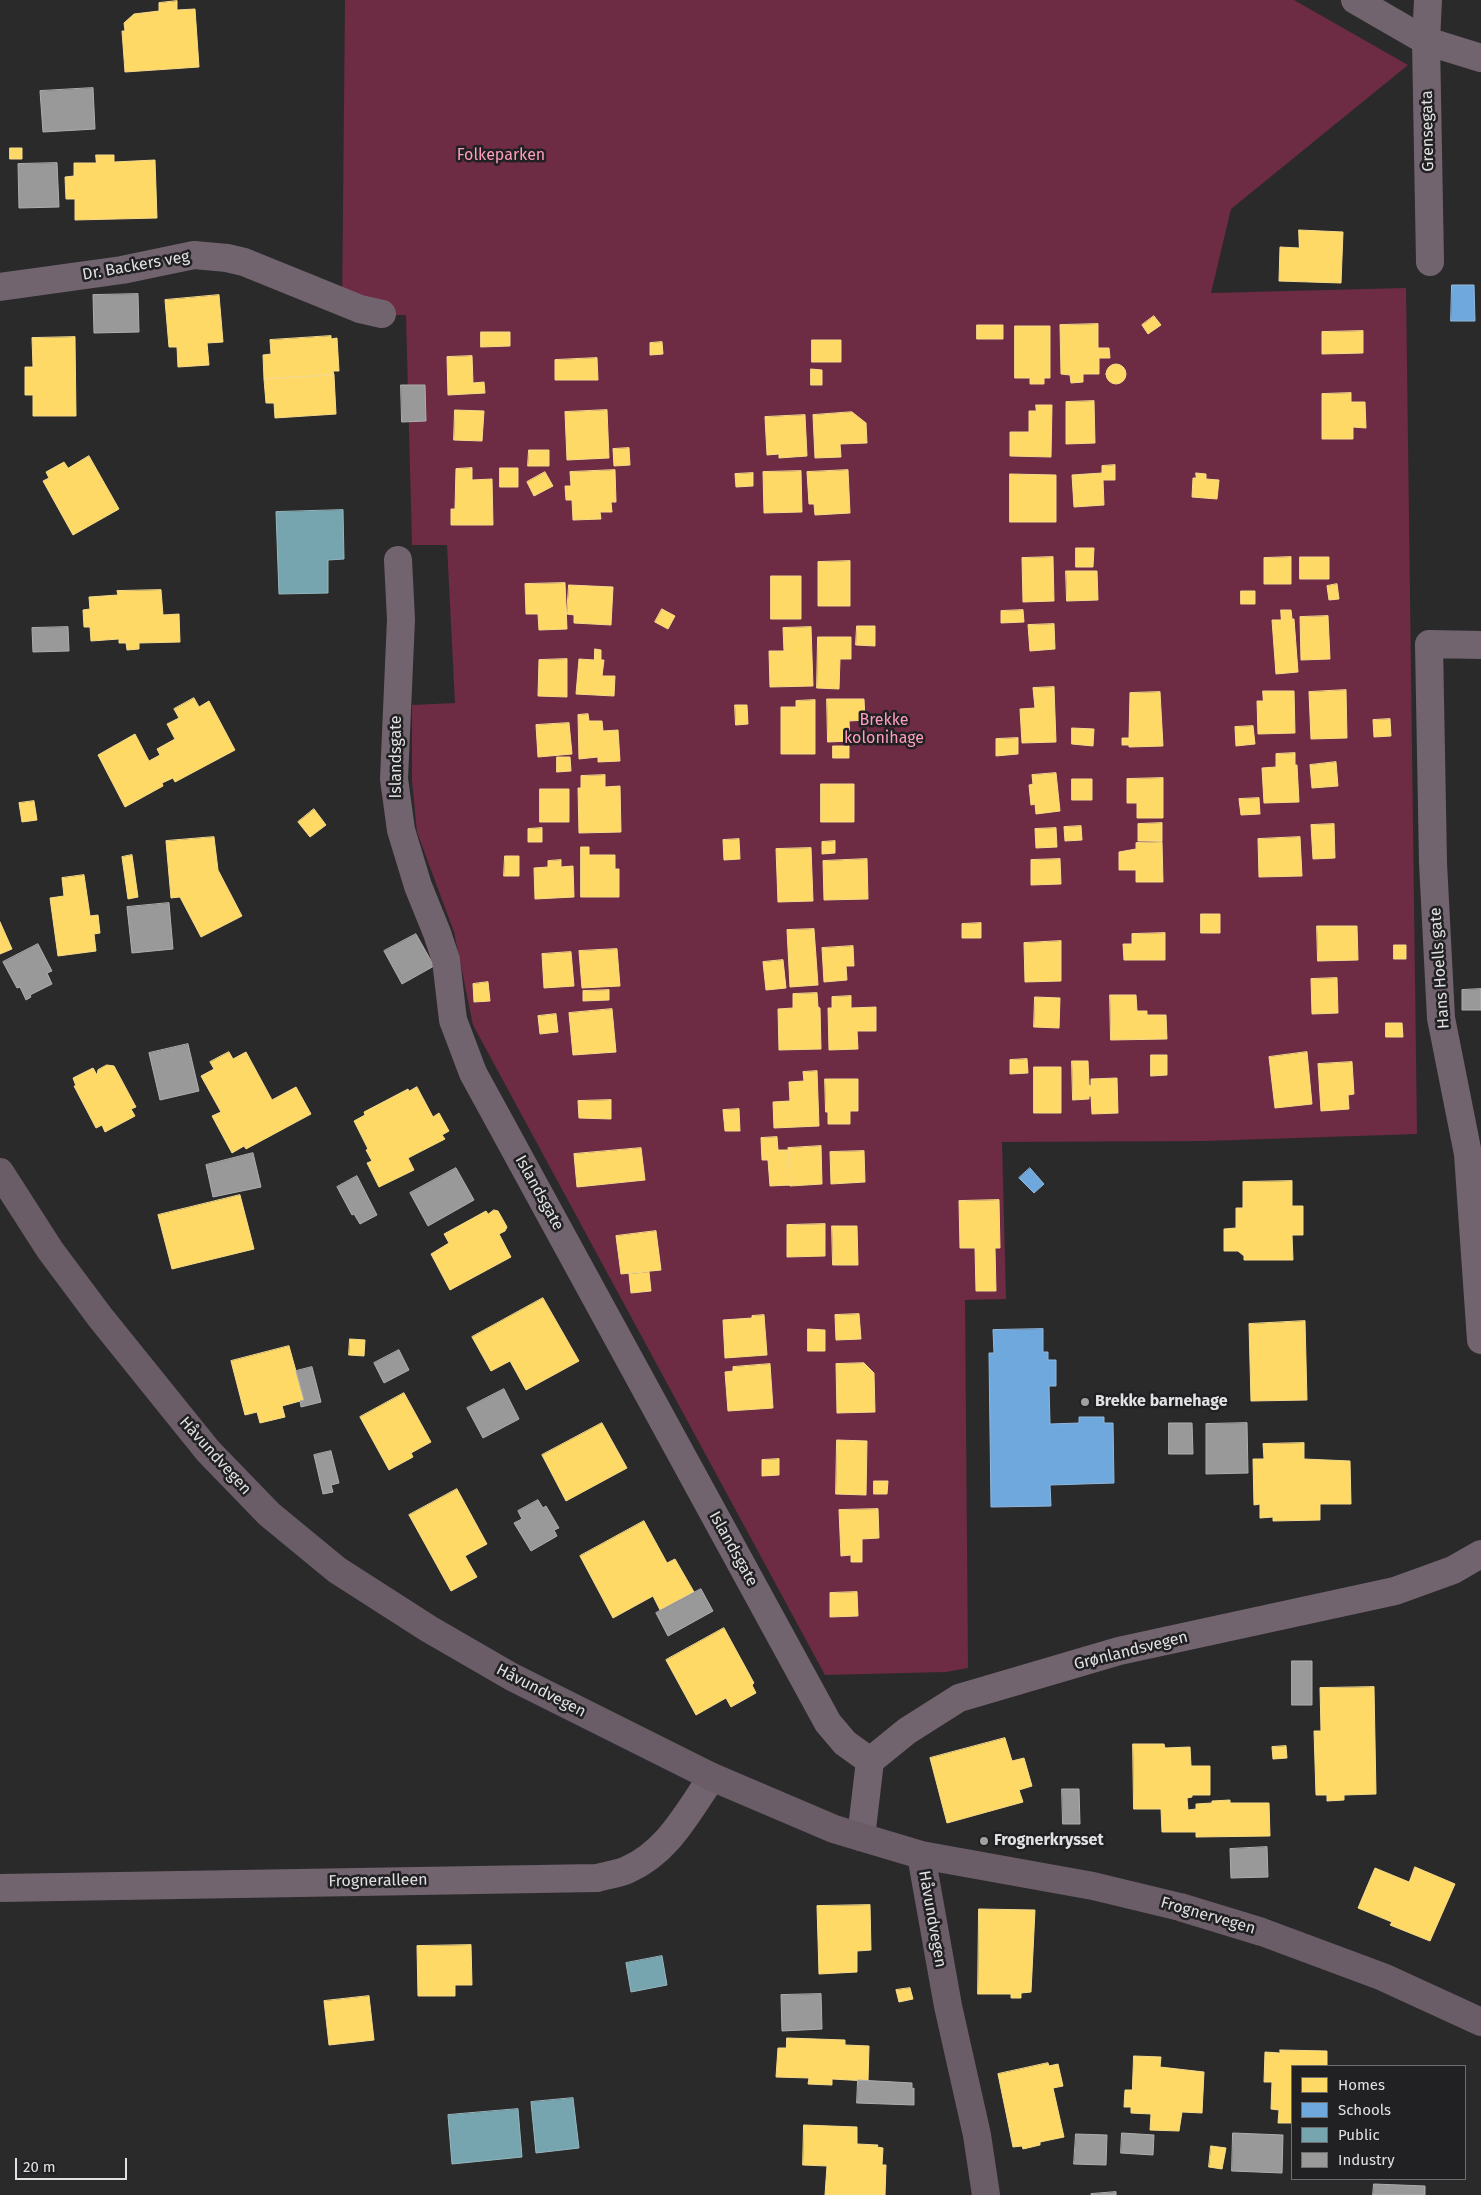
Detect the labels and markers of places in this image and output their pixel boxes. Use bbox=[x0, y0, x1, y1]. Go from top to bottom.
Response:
place label: Brekke barnehage bbox=[1095, 1392, 1227, 1412]
marker: Brekke barnehage bbox=[1079, 1396, 1091, 1408]
place label: Frognerkrysset bbox=[994, 1831, 1104, 1851]
marker: Frognerkrysset bbox=[978, 1835, 990, 1847]

